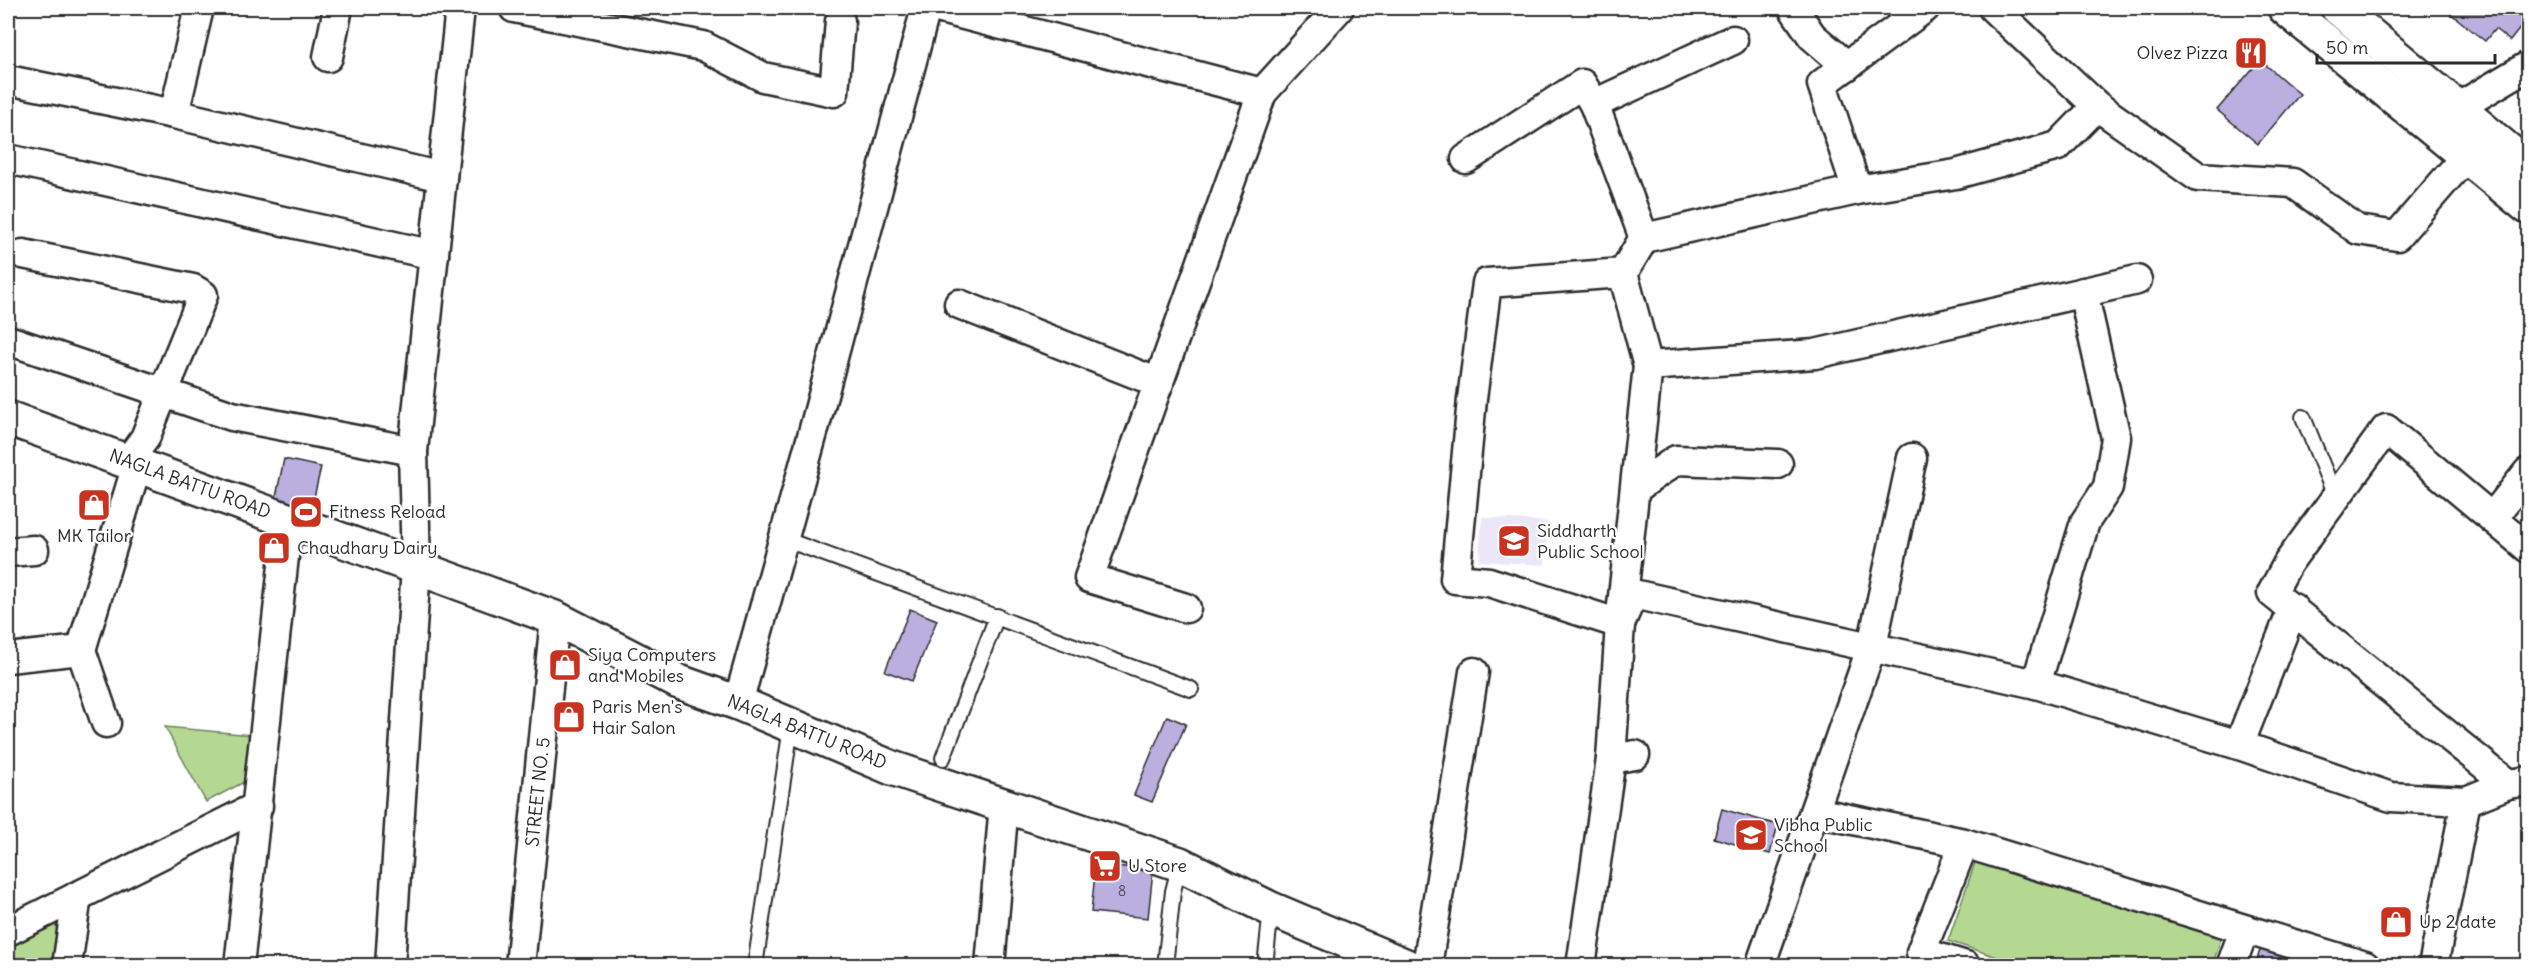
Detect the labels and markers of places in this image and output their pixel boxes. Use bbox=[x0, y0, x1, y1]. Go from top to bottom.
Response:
restaurant icon: Olvez Pizza bbox=[2233, 35, 2269, 71]
place label: Olvez Pizza bbox=[2137, 41, 2228, 64]
shop icon: MK Tailor bbox=[76, 487, 112, 523]
sports icon: Fitness Reload bbox=[288, 494, 324, 530]
place label: Fitness Reload bbox=[329, 500, 446, 523]
place label: Siddharth Public School bbox=[1537, 519, 1644, 563]
school or university icon: Siddharth Public School bbox=[1496, 523, 1532, 559]
place label: MK Tailor bbox=[57, 524, 132, 547]
shop icon: Chaudhary Dairy bbox=[256, 530, 292, 566]
place label: Chaudhary Dairy bbox=[297, 536, 438, 559]
place label: Siya Computers and Mobiles bbox=[588, 643, 716, 687]
shop icon: Siya Computers and Mobiles bbox=[547, 647, 583, 683]
place label: Paris Men's Hair Salon bbox=[592, 695, 682, 739]
shop icon: Paris Men's Hair Salon bbox=[551, 699, 587, 735]
place label: Vibha Public School bbox=[1774, 813, 1873, 857]
school or university icon: Vibha Public School bbox=[1733, 817, 1769, 853]
supermarket icon: U Store bbox=[1087, 848, 1123, 884]
place label: U Store bbox=[1128, 854, 1187, 877]
shop icon: Up 2 date bbox=[2378, 904, 2414, 940]
place label: Up 2 date bbox=[2419, 910, 2496, 933]

